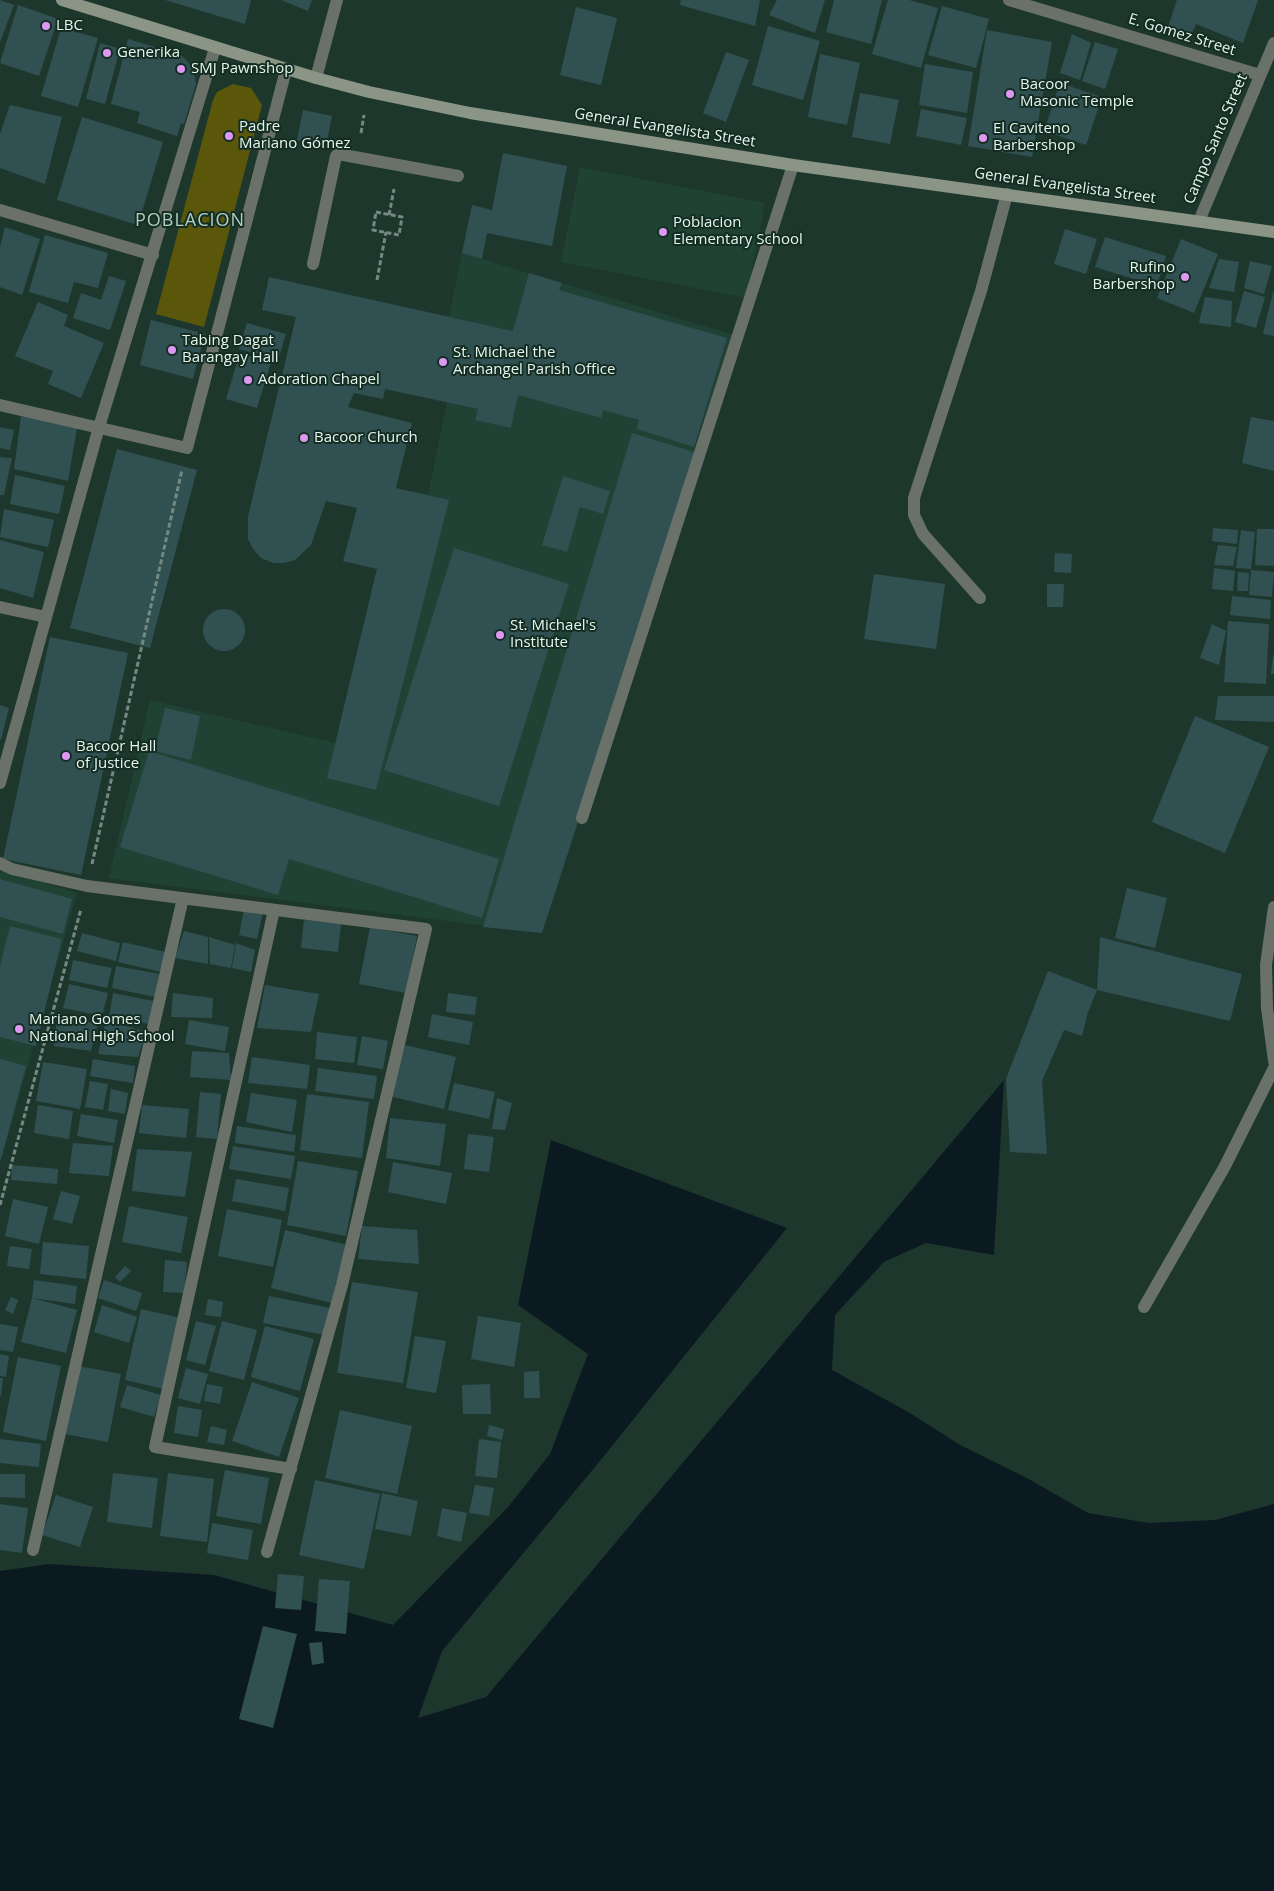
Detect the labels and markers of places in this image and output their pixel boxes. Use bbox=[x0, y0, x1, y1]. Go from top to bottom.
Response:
place label: LBC bbox=[56, 17, 83, 35]
marker: LBC bbox=[40, 20, 52, 32]
place label: Generika bbox=[117, 44, 180, 62]
marker: Generika bbox=[101, 47, 113, 59]
place label: SMJ Pawnshop bbox=[191, 60, 293, 78]
marker: SMJ Pawnshop bbox=[175, 63, 187, 75]
place label: Bacoor Masonic Temple bbox=[1020, 76, 1134, 111]
marker: Bacoor Masonic Temple bbox=[1004, 88, 1016, 100]
place label: Padre Mariano Gómez bbox=[239, 118, 350, 153]
place label: El Caviteno Barbershop bbox=[993, 120, 1075, 155]
marker: Padre Mariano Gómez bbox=[223, 130, 235, 142]
marker: El Caviteno Barbershop bbox=[977, 132, 989, 144]
place label: Poblacion Elementary School bbox=[673, 214, 803, 249]
marker: Poblacion Elementary School bbox=[657, 226, 669, 238]
place label: Rufino Barbershop bbox=[1093, 259, 1175, 294]
marker: Rufino Barbershop bbox=[1179, 271, 1191, 283]
place label: Tabing Dagat Barangay Hall bbox=[182, 332, 279, 367]
marker: Tabing Dagat Barangay Hall bbox=[166, 344, 178, 356]
place label: St. Michael the Archangel Parish Office bbox=[453, 344, 615, 379]
marker: St. Michael the Archangel Parish Office bbox=[437, 356, 449, 368]
place label: Adoration Chapel bbox=[258, 371, 380, 389]
marker: Adoration Chapel bbox=[242, 374, 254, 386]
place label: Bacoor Church bbox=[314, 429, 418, 447]
marker: Bacoor Church bbox=[298, 432, 310, 444]
place label: St. Michael's Institute bbox=[510, 617, 596, 652]
marker: St. Michael's Institute bbox=[494, 629, 506, 641]
place label: Bacoor Hall of Justice bbox=[76, 738, 156, 773]
marker: Bacoor Hall of Justice bbox=[60, 750, 72, 762]
place label: Mariano Gomes National High School bbox=[29, 1011, 175, 1046]
marker: Mariano Gomes National High School bbox=[13, 1023, 25, 1035]

